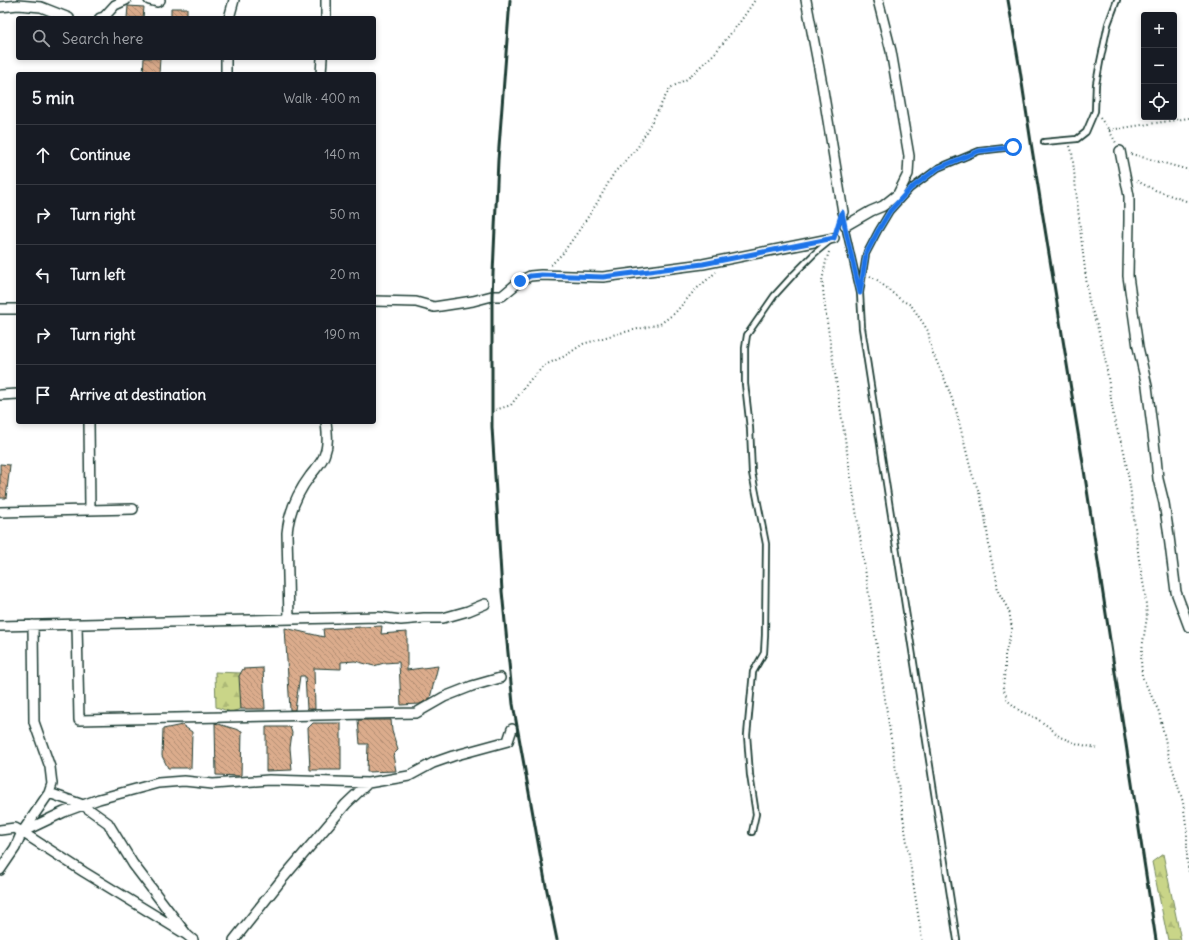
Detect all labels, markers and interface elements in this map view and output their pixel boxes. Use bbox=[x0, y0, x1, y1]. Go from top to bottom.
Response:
map controls bbox=[1141, 12, 1177, 120]
button: + bbox=[1141, 12, 1177, 48]
search box bbox=[16, 16, 376, 60]
icon: search bbox=[30, 27, 52, 49]
text: Search here bbox=[62, 29, 143, 48]
button: − bbox=[1141, 48, 1177, 84]
button: locate bbox=[1141, 84, 1177, 120]
text: 5 min bbox=[32, 87, 74, 109]
text: Walk · 400 m bbox=[283, 90, 360, 107]
route start bbox=[1004, 138, 1022, 156]
icon: ahead bbox=[32, 144, 54, 166]
text: Continue bbox=[70, 145, 131, 164]
text: 140 m bbox=[324, 146, 360, 163]
icon: right bbox=[32, 204, 54, 226]
text: Turn right bbox=[70, 205, 135, 224]
text: 50 m bbox=[329, 206, 360, 223]
icon: left bbox=[32, 264, 54, 286]
text: Turn left bbox=[70, 265, 125, 284]
text: 20 m bbox=[330, 266, 360, 283]
route end bbox=[511, 272, 529, 290]
icon: right bbox=[32, 324, 54, 346]
text: Turn right bbox=[70, 325, 135, 344]
text: 190 m bbox=[324, 326, 360, 343]
icon: arrive bbox=[32, 384, 54, 406]
text: Arrive at destination bbox=[70, 385, 206, 404]

